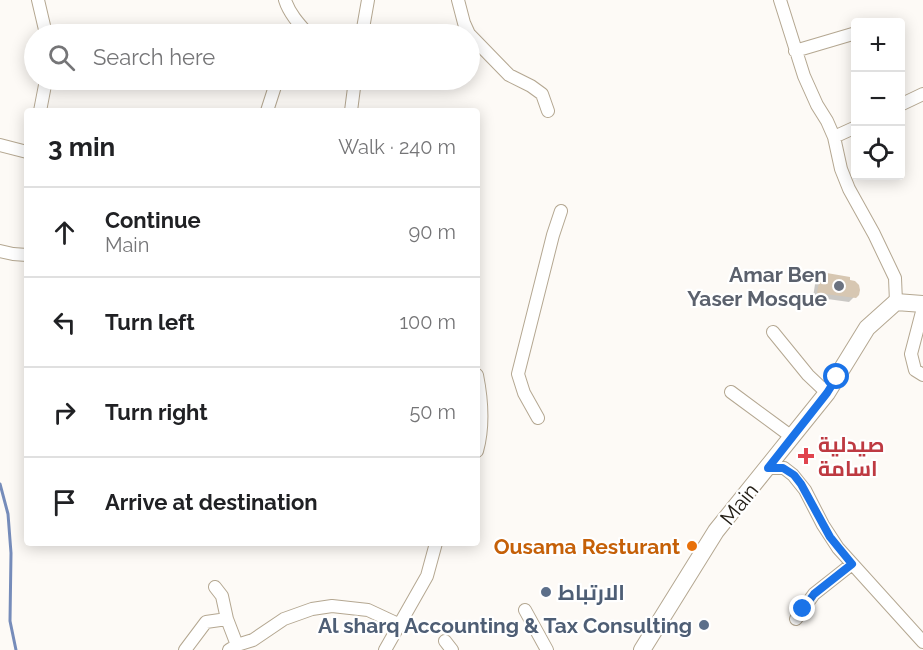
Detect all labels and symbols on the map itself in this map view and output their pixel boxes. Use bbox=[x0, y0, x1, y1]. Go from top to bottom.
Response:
place label: Amar Ben Yaser Mosque bbox=[687, 262, 827, 311]
marker: Amar Ben Yaser Mosque bbox=[832, 279, 846, 293]
route start bbox=[823, 363, 849, 389]
place label: صيدلية اسامة bbox=[818, 432, 885, 481]
marker: صيدلية اسامة bbox=[799, 449, 813, 463]
street label: Main bbox=[715, 478, 763, 530]
place label: Ousama Resturant bbox=[494, 534, 680, 559]
marker: Ousama Resturant bbox=[685, 539, 699, 553]
place label: الارتباط bbox=[558, 580, 625, 605]
marker: الارتباط bbox=[539, 585, 553, 599]
route end bbox=[789, 595, 815, 621]
place label: Al sharq Accounting & Tax Consulting bbox=[318, 613, 692, 638]
marker: Al sharq Accounting & Tax Consulting bbox=[697, 618, 711, 632]

